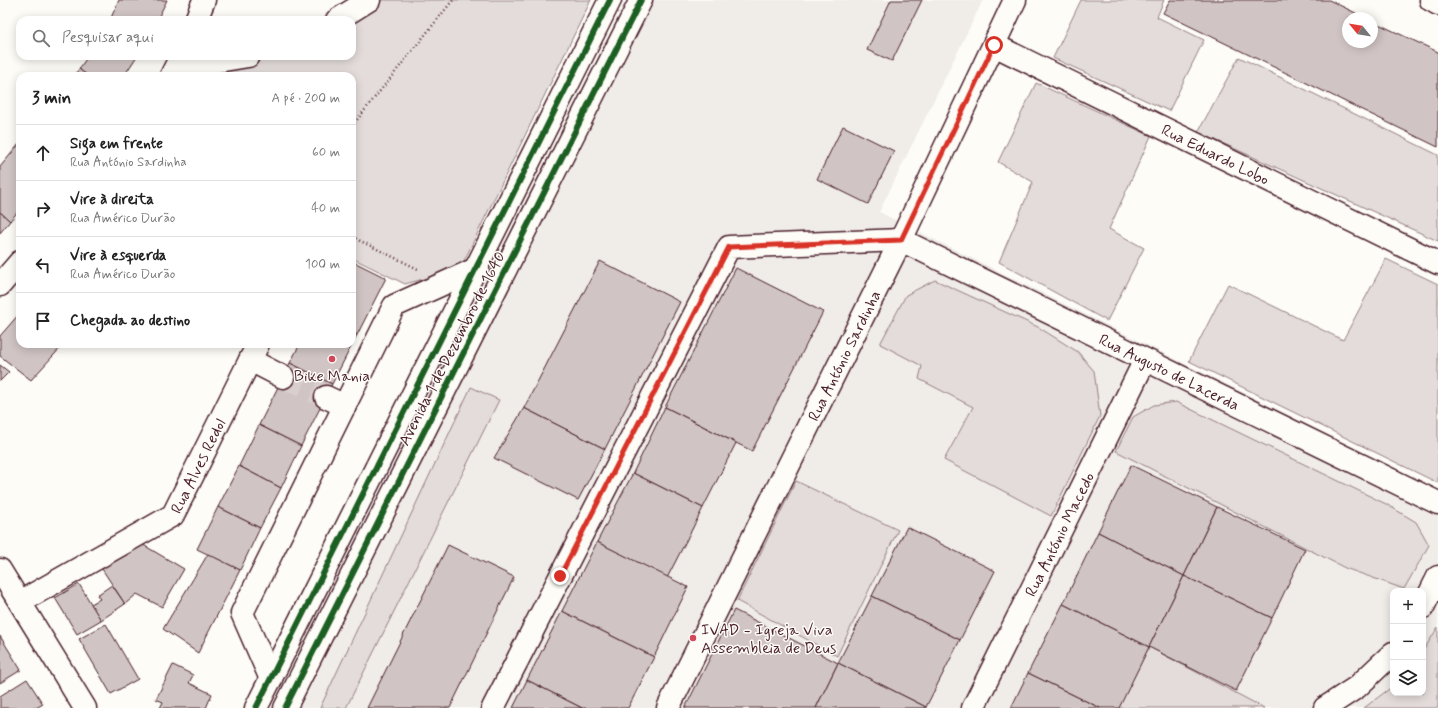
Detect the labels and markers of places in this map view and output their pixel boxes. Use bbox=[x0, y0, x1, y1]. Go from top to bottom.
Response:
marker: Bike Mania bbox=[327, 354, 337, 364]
place label: Bike Mania bbox=[294, 366, 370, 387]
place label: IVAD - Igreja Viva Assembleia de Deus bbox=[701, 620, 836, 659]
marker: IVAD - Igreja Viva Assembleia de Deus bbox=[688, 633, 698, 643]

